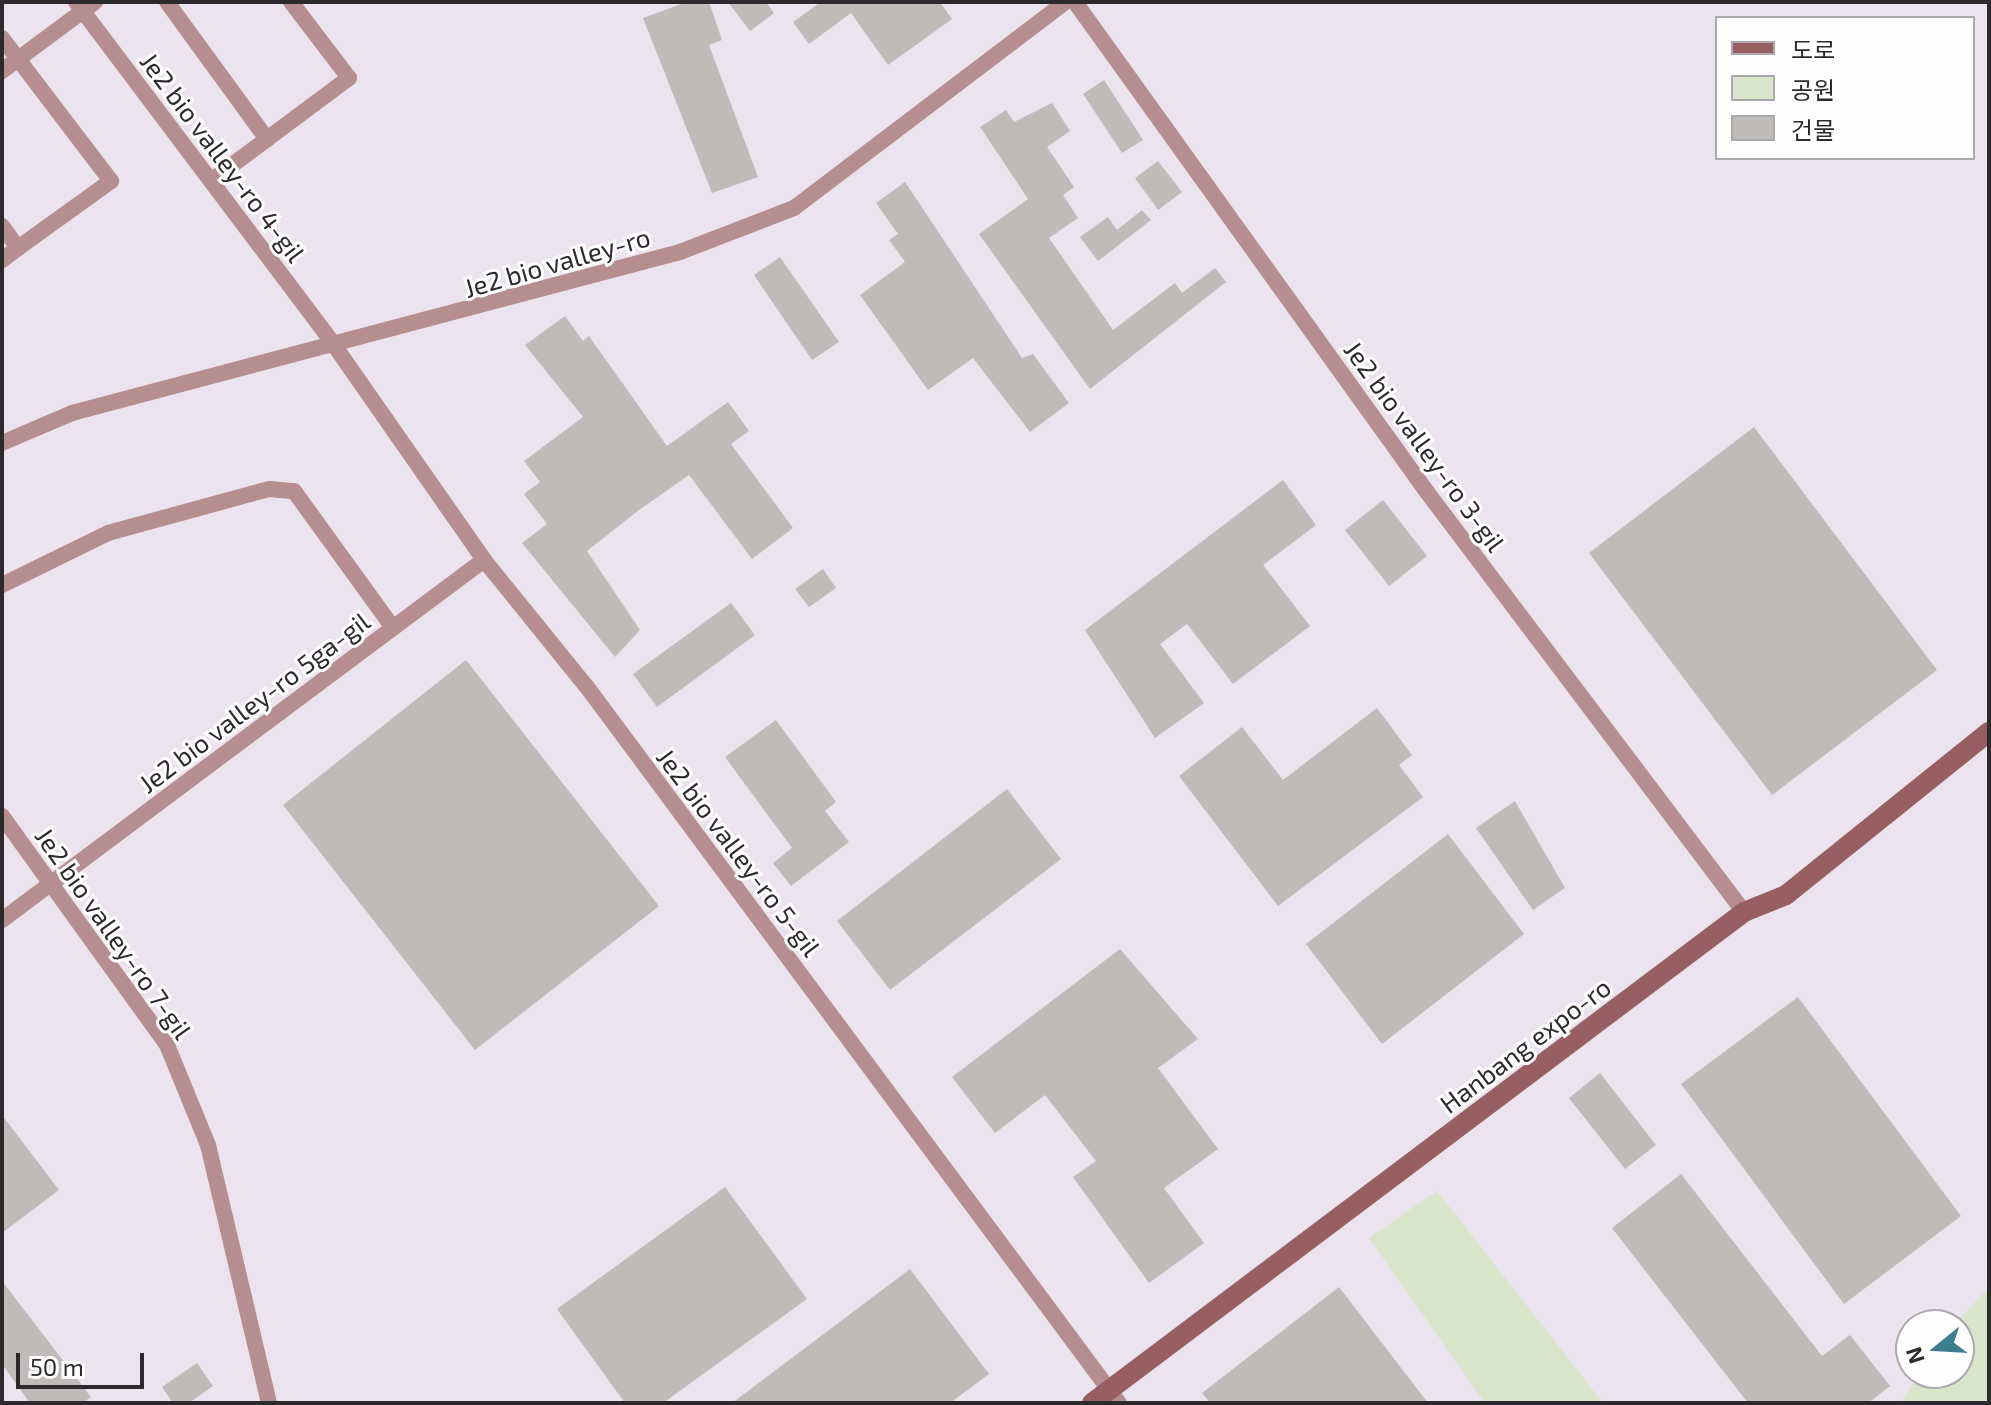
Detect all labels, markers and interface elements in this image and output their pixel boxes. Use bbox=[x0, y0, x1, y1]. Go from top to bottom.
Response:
legend bbox=[1715, 16, 1975, 160]
text: 도로 bbox=[1791, 35, 1835, 64]
street label: Je2 bio valley-ro 4-gil bbox=[134, 46, 312, 268]
text: 공원 bbox=[1791, 75, 1835, 104]
text: 건물 bbox=[1791, 115, 1835, 144]
street label: Je2 bio valley-ro bbox=[460, 220, 654, 304]
street label: Je2 bio valley-ro 3-gil bbox=[1338, 334, 1512, 558]
street label: Je2 bio valley-ro 5ga-gil bbox=[132, 605, 376, 799]
street label: Je2 bio valley-ro 5-gil bbox=[651, 742, 827, 962]
street label: Je2 bio valley-ro 7-gil bbox=[29, 821, 199, 1045]
street label: Hanbang expo-ro bbox=[1434, 971, 1616, 1119]
north arrow bbox=[1895, 1309, 1975, 1389]
scale bar bbox=[20, 1337, 148, 1387]
text: N bbox=[1899, 1344, 1929, 1367]
text: 50 m bbox=[30, 1352, 84, 1381]

